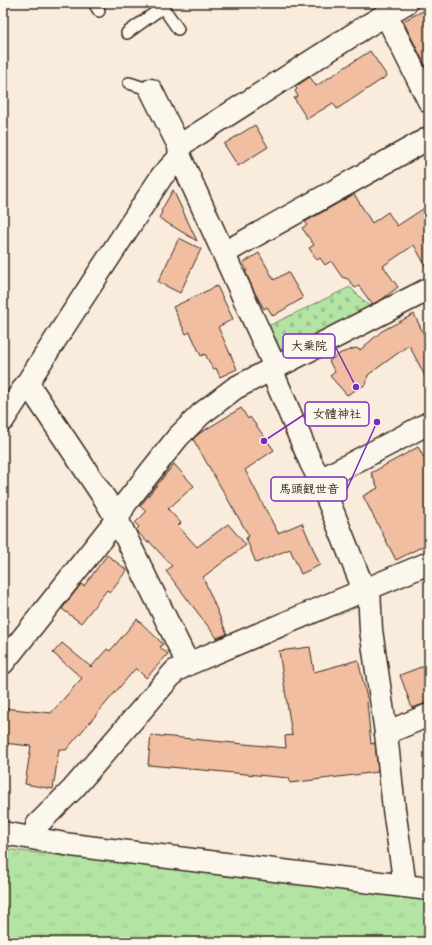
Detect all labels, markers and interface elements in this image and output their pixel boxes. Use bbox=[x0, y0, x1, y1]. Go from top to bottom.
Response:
callout: 大乗院 bbox=[283, 334, 335, 358]
text: 大乗院 bbox=[291, 339, 327, 354]
callout: 女體神社 bbox=[305, 402, 369, 426]
text: 女體神社 bbox=[313, 407, 361, 422]
callout: 馬頭観世音 bbox=[271, 477, 347, 501]
text: 馬頭観世音 bbox=[279, 482, 339, 497]

